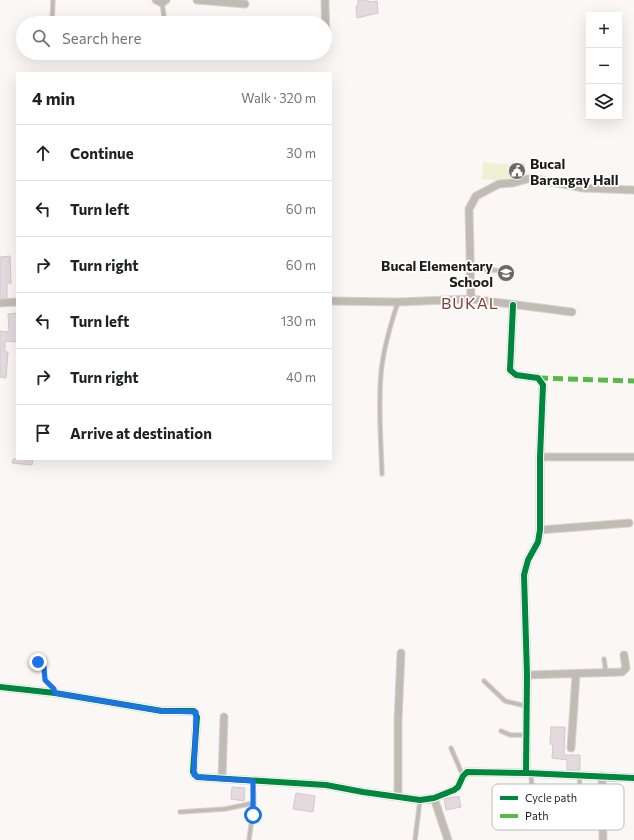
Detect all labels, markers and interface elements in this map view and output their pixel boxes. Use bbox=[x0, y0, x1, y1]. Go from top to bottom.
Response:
map controls bbox=[586, 12, 622, 120]
button: + bbox=[586, 12, 622, 48]
search box bbox=[16, 16, 332, 60]
icon: search bbox=[30, 27, 52, 49]
text: Search here bbox=[62, 29, 141, 47]
button: − bbox=[586, 48, 622, 84]
button: layers bbox=[586, 84, 622, 120]
text: 4 min bbox=[32, 88, 75, 109]
text: Walk · 320 m bbox=[241, 90, 316, 106]
icon: ahead bbox=[32, 142, 54, 164]
text: Continue bbox=[70, 144, 134, 162]
text: 30 m bbox=[286, 145, 316, 161]
place label: Bucal Barangay Hall bbox=[530, 155, 618, 188]
public building icon: Bucal Barangay Hall bbox=[507, 161, 527, 181]
icon: left bbox=[32, 198, 54, 220]
text: Turn left bbox=[70, 200, 129, 218]
text: 60 m bbox=[286, 201, 316, 217]
icon: right bbox=[32, 254, 54, 276]
text: Turn right bbox=[70, 256, 139, 274]
text: 60 m bbox=[286, 257, 316, 273]
place label: Bucal Elementary School bbox=[381, 257, 493, 290]
school or university icon: Bucal Elementary School bbox=[496, 263, 516, 283]
district label: BUKAL bbox=[441, 293, 499, 312]
icon: left bbox=[32, 310, 54, 332]
text: Turn left bbox=[70, 312, 129, 330]
text: 130 m bbox=[281, 313, 316, 329]
icon: right bbox=[32, 366, 54, 388]
text: Turn right bbox=[70, 368, 139, 386]
text: 40 m bbox=[286, 369, 316, 385]
icon: arrive bbox=[32, 422, 54, 444]
text: Arrive at destination bbox=[70, 424, 212, 442]
route end bbox=[29, 653, 47, 671]
legend bbox=[492, 784, 624, 830]
text: Cycle path bbox=[525, 791, 577, 804]
route start bbox=[244, 806, 262, 824]
text: Path bbox=[525, 809, 548, 822]

